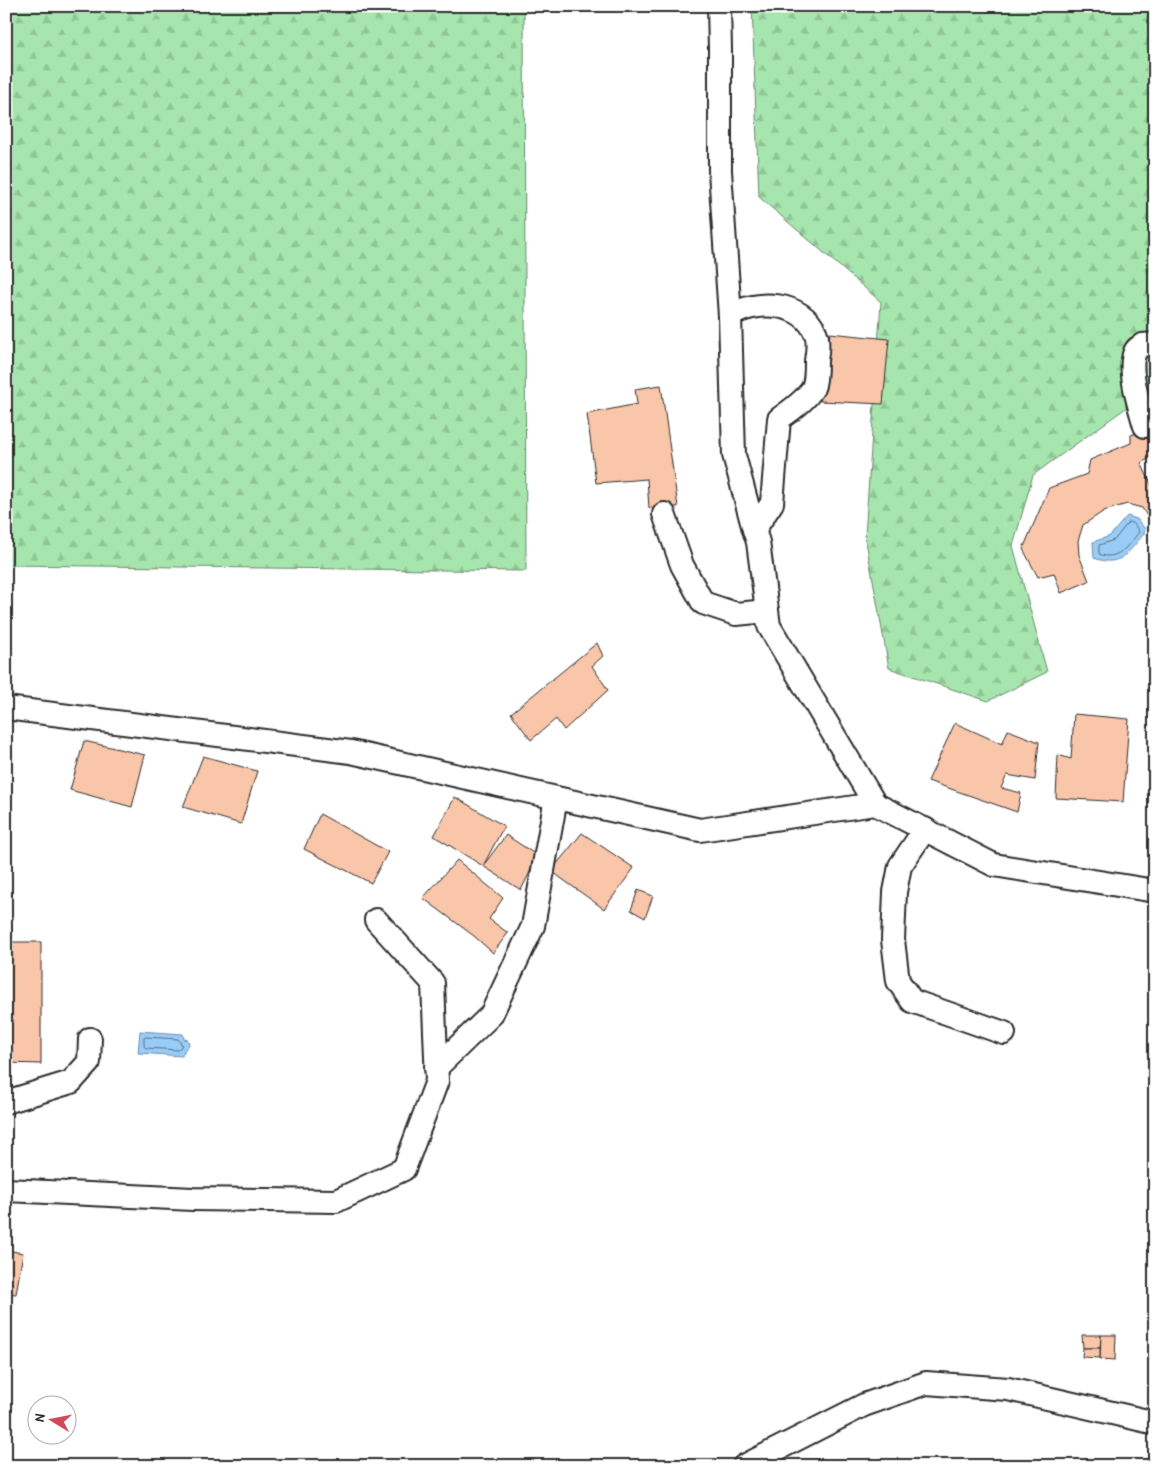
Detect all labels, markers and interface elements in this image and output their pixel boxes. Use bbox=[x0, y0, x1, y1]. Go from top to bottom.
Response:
north arrow bbox=[28, 1394, 78, 1444]
text: N bbox=[29, 1412, 49, 1423]

